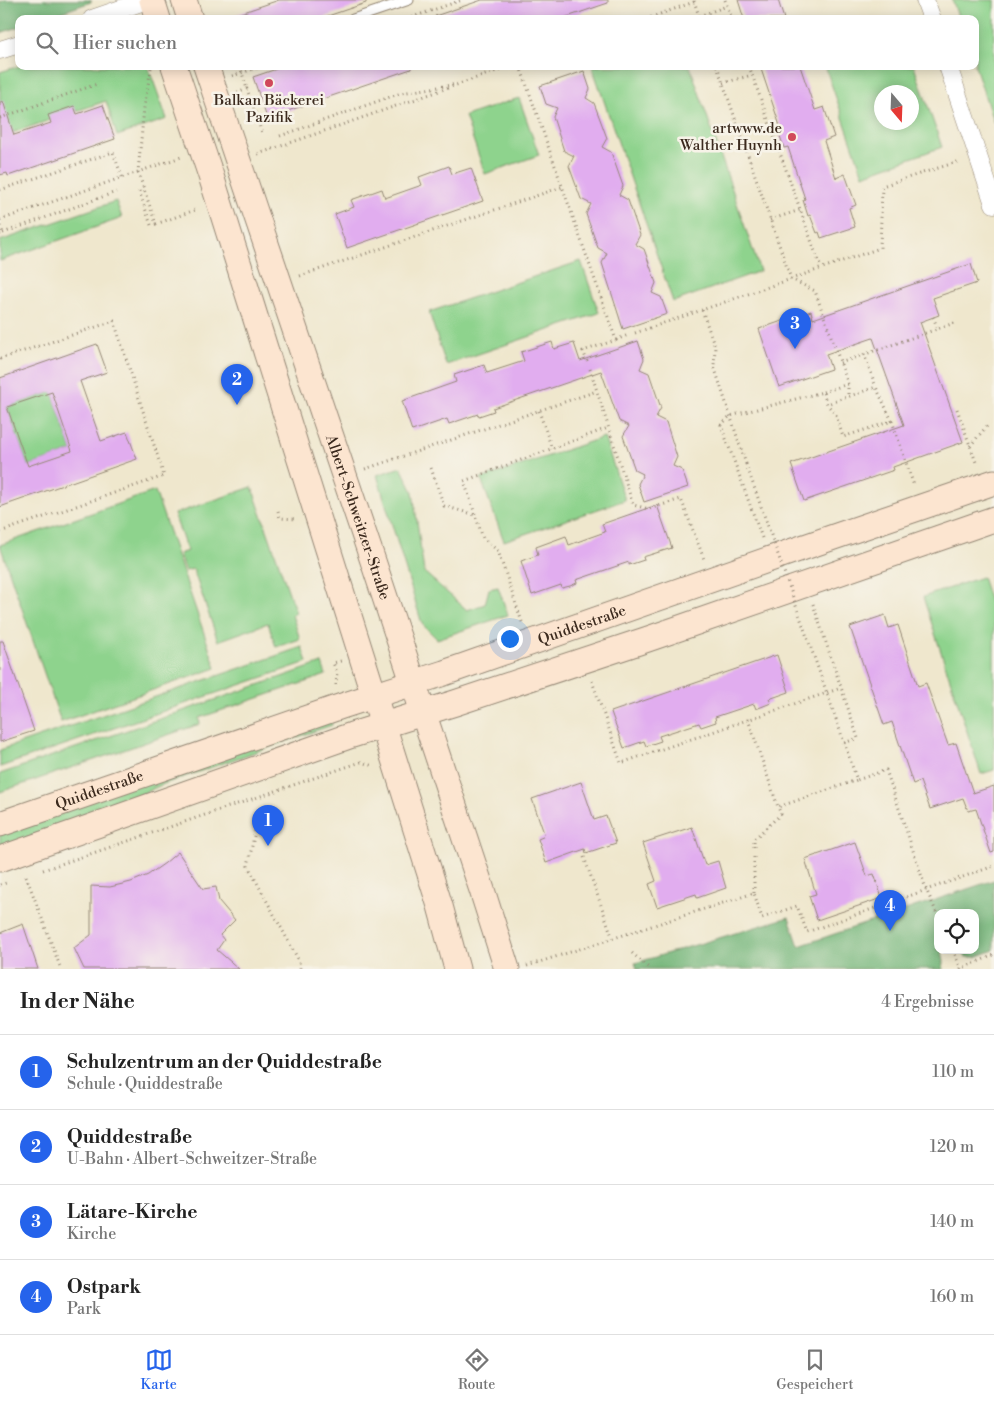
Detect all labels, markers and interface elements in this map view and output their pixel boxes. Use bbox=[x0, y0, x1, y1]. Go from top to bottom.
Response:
search box bbox=[15, 15, 979, 70]
icon: search bbox=[33, 29, 61, 57]
text: Hier suchen bbox=[73, 31, 177, 55]
marker: Balkan Bäckerei Pazifik bbox=[263, 77, 275, 89]
north arrow bbox=[874, 85, 919, 130]
place label: Balkan Bäckerei Pazifik bbox=[213, 91, 324, 127]
place label: artwww.de Walther Huynh bbox=[679, 119, 782, 155]
marker: artwww.de Walther Huynh bbox=[786, 131, 798, 143]
pin: 3 bbox=[779, 308, 811, 349]
pin: 2 bbox=[221, 364, 253, 405]
street label: Albert-Schweitzer-Straße bbox=[321, 431, 395, 602]
street label: Quiddestraße bbox=[535, 601, 628, 649]
your location bbox=[497, 626, 523, 652]
street label: Quiddestraße bbox=[53, 766, 146, 814]
pin: 1 bbox=[252, 805, 284, 846]
pin: 4 bbox=[874, 890, 906, 931]
map controls bbox=[934, 909, 979, 954]
button: locate bbox=[934, 909, 979, 954]
text: In der Nähe bbox=[20, 989, 135, 1015]
text: 4 Ergebnisse bbox=[881, 992, 974, 1012]
text: Schulzentrum an der Quiddestraße bbox=[67, 1050, 382, 1074]
text: 1 bbox=[32, 1062, 40, 1082]
text: 110 m bbox=[932, 1062, 974, 1082]
text: Schule · Quiddestraße bbox=[67, 1074, 223, 1094]
text: Quiddestraße bbox=[67, 1125, 192, 1149]
text: 2 bbox=[31, 1137, 41, 1157]
text: 120 m bbox=[930, 1137, 974, 1157]
text: U-Bahn · Albert-Schweitzer-Straße bbox=[67, 1149, 317, 1169]
text: Lätare-Kirche bbox=[67, 1200, 198, 1224]
text: 3 bbox=[31, 1212, 41, 1232]
text: 140 m bbox=[930, 1212, 974, 1232]
text: Kirche bbox=[67, 1224, 116, 1244]
text: Ostpark bbox=[67, 1275, 141, 1299]
text: 4 bbox=[31, 1287, 41, 1307]
text: 160 m bbox=[930, 1287, 974, 1307]
text: Park bbox=[67, 1299, 100, 1319]
tab: Karte bbox=[141, 1346, 177, 1394]
tab: Route bbox=[458, 1346, 495, 1394]
tab: Gespeichert bbox=[776, 1346, 853, 1394]

